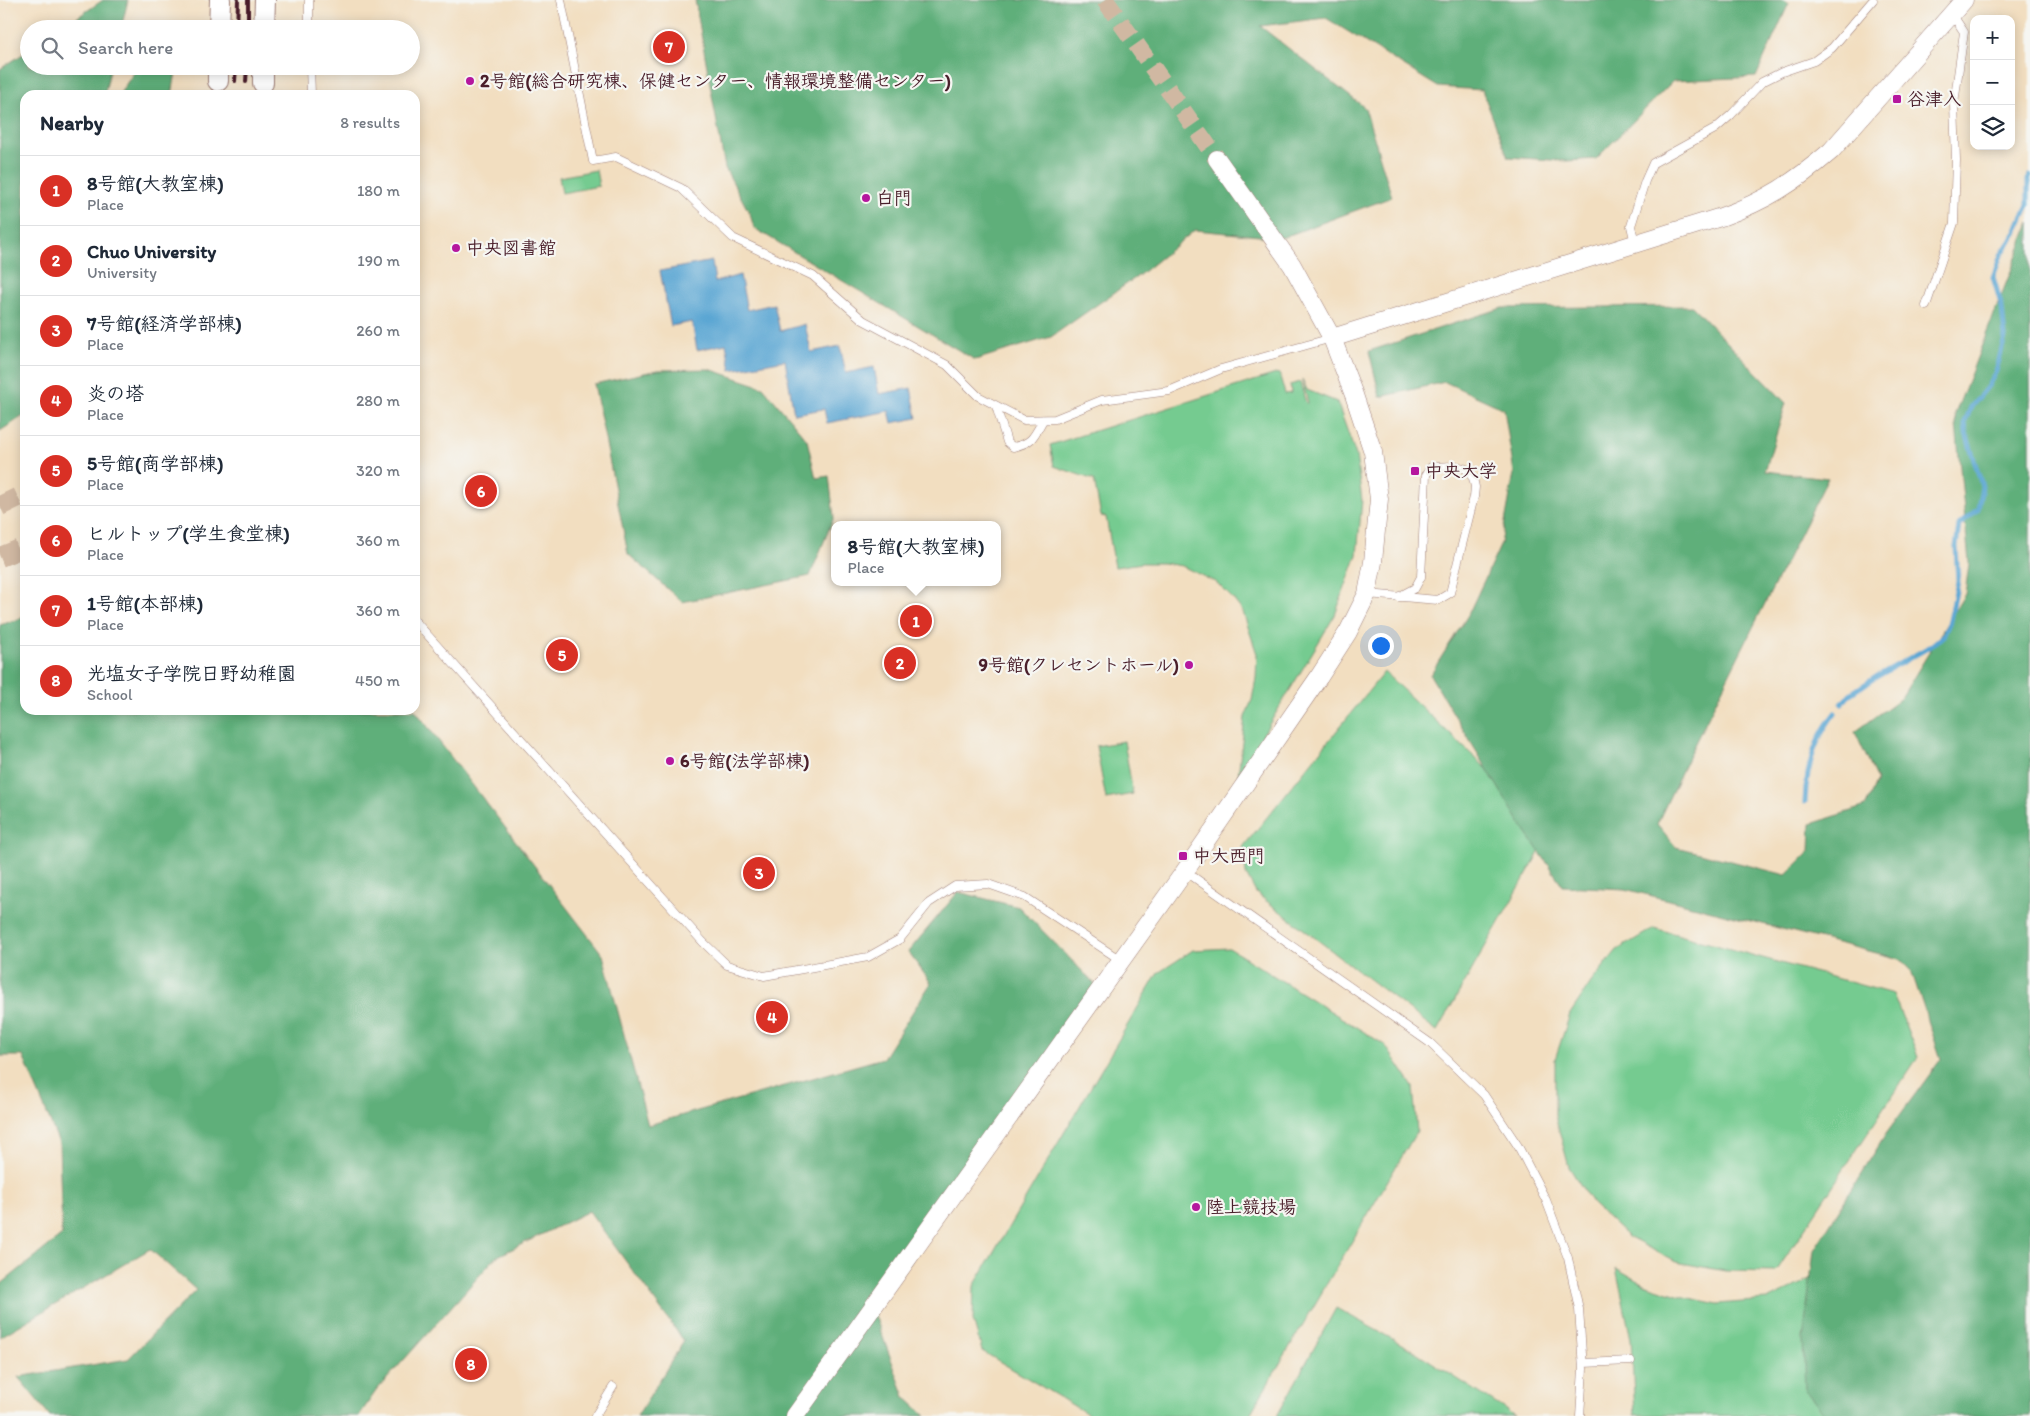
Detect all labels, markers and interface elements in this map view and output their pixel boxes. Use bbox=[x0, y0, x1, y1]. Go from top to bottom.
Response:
map controls bbox=[1970, 15, 2015, 150]
button: + bbox=[1970, 15, 2015, 60]
search box bbox=[20, 20, 420, 75]
pin: 7 bbox=[653, 28, 685, 66]
icon: search bbox=[38, 34, 66, 62]
text: Search here bbox=[78, 36, 173, 59]
button: − bbox=[1970, 60, 2015, 105]
place label: 2号館(総合研究棟、保健センター、情報環境整備センター) bbox=[480, 70, 951, 92]
marker: 2号館(総合研究棟、保健センター、情報環境整備センター) bbox=[464, 75, 476, 87]
place label: 谷津入 bbox=[1907, 88, 1961, 110]
marker: 谷津入 bbox=[1891, 93, 1903, 105]
button: layers bbox=[1970, 105, 2015, 150]
text: Nearby bbox=[40, 110, 104, 135]
text: 8 results bbox=[340, 113, 400, 132]
text: 8号館(大教室棟) bbox=[87, 172, 224, 195]
text: 1 bbox=[52, 181, 60, 200]
text: 180 m bbox=[357, 181, 400, 200]
place label: 白門 bbox=[876, 187, 912, 209]
marker: 白門 bbox=[860, 192, 872, 204]
text: Place bbox=[87, 195, 124, 214]
place label: 中央図書館 bbox=[466, 237, 556, 259]
text: Chuo University bbox=[87, 240, 216, 263]
marker: 中央図書館 bbox=[450, 242, 462, 254]
text: 2 bbox=[52, 251, 60, 270]
text: 190 m bbox=[357, 251, 400, 270]
text: University bbox=[87, 263, 157, 282]
text: 7号館(経済学部棟) bbox=[87, 312, 242, 335]
text: 3 bbox=[52, 321, 60, 340]
text: 260 m bbox=[356, 321, 400, 340]
text: Place bbox=[87, 335, 124, 354]
text: 炎の塔 bbox=[87, 382, 144, 405]
text: 4 bbox=[51, 391, 61, 410]
text: 280 m bbox=[356, 391, 400, 410]
text: Place bbox=[87, 405, 124, 424]
text: 5号館(商学部棟) bbox=[87, 452, 223, 475]
place label: 中央大学 bbox=[1425, 460, 1497, 482]
text: 5 bbox=[52, 461, 60, 480]
text: 320 m bbox=[356, 461, 400, 480]
marker: 中央大学 bbox=[1409, 465, 1421, 477]
pin: 6 bbox=[465, 472, 497, 510]
text: Place bbox=[87, 475, 124, 494]
popup bbox=[831, 521, 1001, 586]
text: ヒルトップ(学生食堂棟) bbox=[87, 522, 290, 545]
text: 6 bbox=[52, 531, 60, 550]
text: 360 m bbox=[356, 531, 400, 550]
text: 8号館(大教室棟) bbox=[848, 535, 984, 558]
text: Place bbox=[87, 545, 124, 564]
text: Place bbox=[848, 558, 884, 577]
text: 1号館(本部棟) bbox=[87, 592, 203, 615]
text: 7 bbox=[52, 601, 60, 620]
text: 360 m bbox=[356, 601, 400, 620]
pin: 1 bbox=[900, 602, 932, 640]
text: Place bbox=[87, 615, 124, 634]
your location bbox=[1368, 633, 1394, 659]
pin: 5 bbox=[546, 636, 578, 674]
pin: 2 bbox=[884, 644, 916, 682]
place label: 9号館(クレセントホール) bbox=[979, 654, 1179, 676]
marker: 9号館(クレセントホール) bbox=[1183, 659, 1195, 671]
text: 光塩女子学院日野幼稚園 bbox=[87, 662, 296, 685]
text: 8 bbox=[52, 671, 60, 690]
text: 450 m bbox=[355, 671, 400, 690]
text: School bbox=[87, 685, 133, 704]
place label: 6号館(法学部棟) bbox=[680, 750, 809, 772]
marker: 6号館(法学部棟) bbox=[664, 755, 676, 767]
place label: 中大西門 bbox=[1193, 845, 1265, 867]
marker: 中大西門 bbox=[1177, 850, 1189, 862]
pin: 3 bbox=[743, 854, 775, 892]
pin: 4 bbox=[756, 998, 788, 1036]
place label: 陸上競技場 bbox=[1206, 1196, 1296, 1218]
marker: 陸上競技場 bbox=[1190, 1201, 1202, 1213]
pin: 8 bbox=[455, 1345, 487, 1383]

